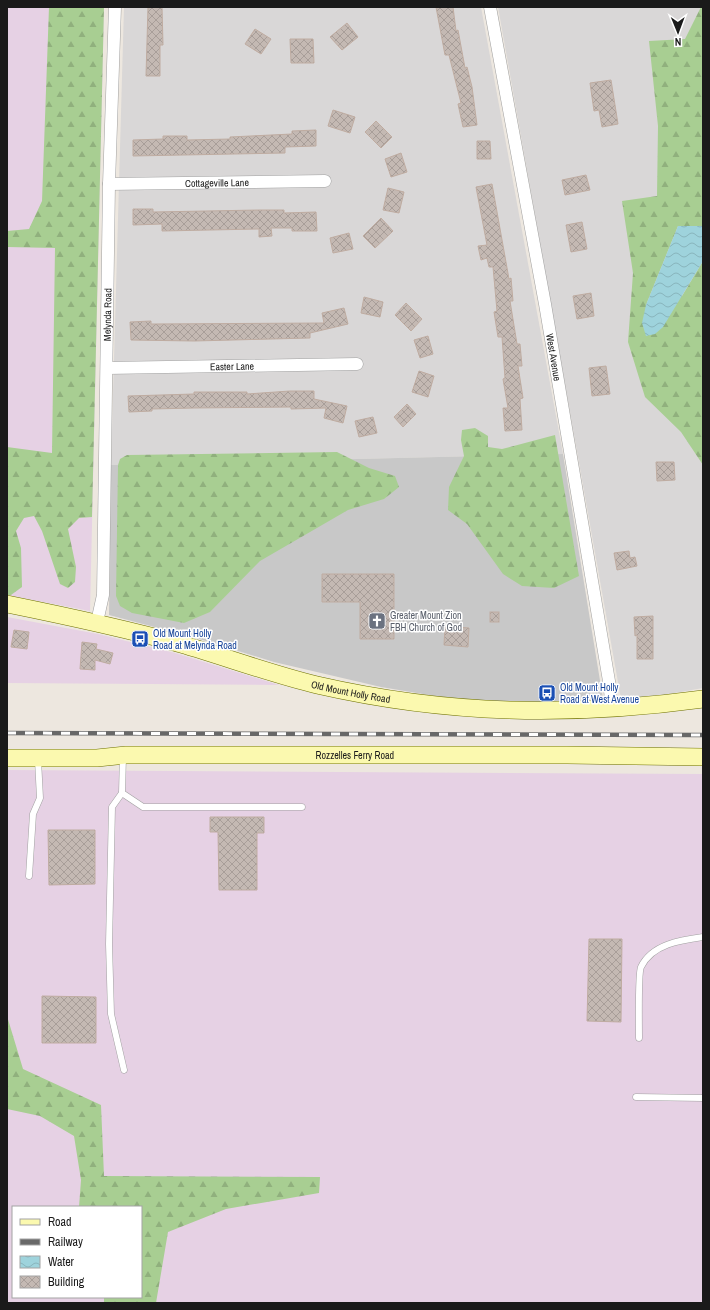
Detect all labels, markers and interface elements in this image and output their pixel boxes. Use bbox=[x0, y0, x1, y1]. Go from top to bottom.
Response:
north arrow bbox=[658, 12, 698, 52]
text: N bbox=[675, 35, 682, 49]
street label: Cottageville Lane bbox=[185, 176, 249, 189]
street label: Melynda Road bbox=[100, 288, 114, 341]
street label: West Avenue bbox=[544, 332, 565, 382]
street label: Easter Lane bbox=[210, 359, 255, 373]
place label: Greater Mount Zion FBH Church of God bbox=[390, 609, 462, 634]
church icon: Greater Mount Zion FBH Church of God bbox=[367, 611, 387, 631]
place label: Old Mount Holly Road at Melynda Road bbox=[153, 627, 237, 652]
bus stop icon: Old Mount Holly Road at Melynda Road bbox=[130, 629, 150, 649]
street label: Old Mount Holly Road bbox=[310, 677, 391, 705]
place label: Old Mount Holly Road at West Avenue bbox=[560, 681, 639, 706]
bus stop icon: Old Mount Holly Road at West Avenue bbox=[537, 683, 557, 703]
street label: Rozzelles Ferry Road bbox=[316, 749, 394, 762]
legend bbox=[12, 1206, 142, 1298]
text: Road bbox=[48, 1214, 72, 1230]
text: Railway bbox=[48, 1234, 83, 1250]
text: Water bbox=[48, 1254, 75, 1270]
text: Building bbox=[48, 1274, 85, 1290]

